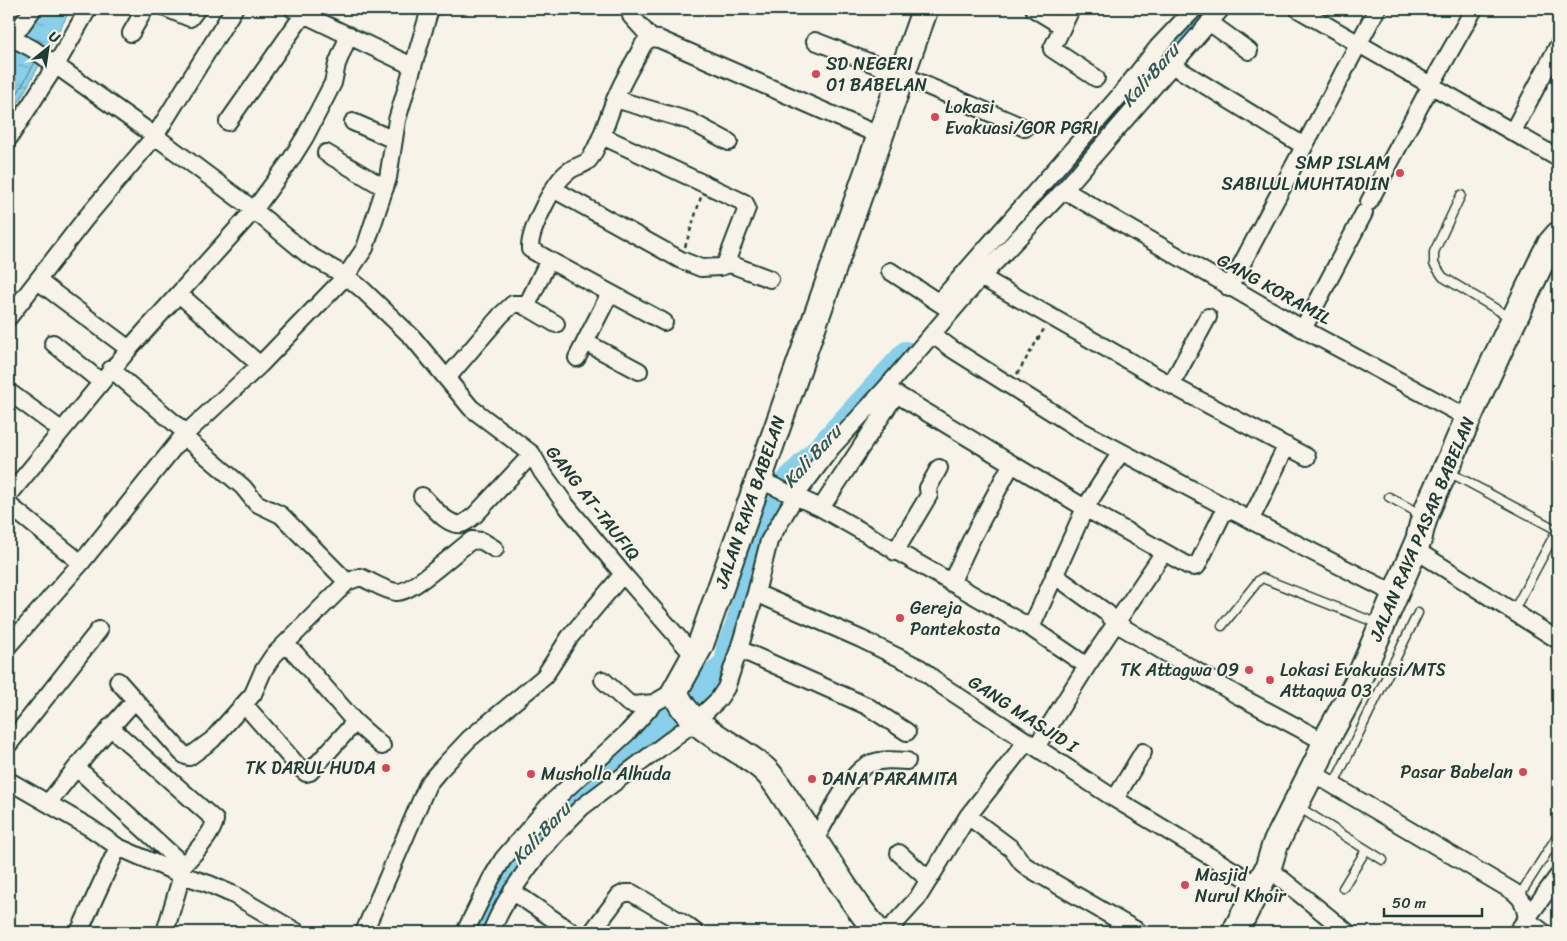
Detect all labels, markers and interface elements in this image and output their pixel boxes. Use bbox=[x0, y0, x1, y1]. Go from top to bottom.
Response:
north arrow bbox=[22, 22, 72, 72]
text: U bbox=[44, 24, 65, 51]
water label: Kali Baru bbox=[1112, 33, 1189, 115]
place label: SD NEGERI 01 BABELAN bbox=[826, 48, 927, 101]
marker: SD NEGERI 01 BABELAN bbox=[810, 68, 822, 80]
place label: Lokasi Evakuasi/GOR PGRI bbox=[945, 91, 1099, 144]
marker: Lokasi Evakuasi/GOR PGRI bbox=[929, 111, 941, 123]
place label: SMP ISLAM SABILUL MUHTADIIN bbox=[1221, 147, 1390, 200]
marker: SMP ISLAM SABILUL MUHTADIIN bbox=[1394, 167, 1406, 179]
street label: GANG KORAMIL bbox=[1211, 244, 1338, 334]
street label: JALAN RAYA BABELAN bbox=[705, 411, 795, 594]
street label: JALAN RAYA PASAR BABELAN bbox=[1360, 411, 1484, 647]
water label: Kali Baru bbox=[774, 414, 852, 495]
street label: GANG AT-TAUFIQ bbox=[537, 438, 649, 568]
place label: Gereja Pantekosta bbox=[910, 592, 1000, 645]
marker: Gereja Pantekosta bbox=[894, 612, 906, 624]
place label: TK Attagwa 09 bbox=[1120, 654, 1239, 686]
place label: Lokasi Evakuasi/MTS Attaqwa 03 bbox=[1279, 654, 1446, 707]
marker: TK Attagwa 09 bbox=[1243, 664, 1255, 676]
street label: GANG MASJID I bbox=[962, 666, 1086, 763]
marker: Lokasi Evakuasi/MTS Attaqwa 03 bbox=[1264, 674, 1276, 686]
place label: TK DARUL HUDA bbox=[245, 752, 376, 784]
place label: Pasar Babelan bbox=[1400, 756, 1513, 788]
place label: Musholla Alhuda bbox=[541, 758, 672, 790]
marker: TK DARUL HUDA bbox=[380, 762, 392, 774]
place label: DANA PARAMITA bbox=[822, 763, 958, 795]
marker: Pasar Babelan bbox=[1517, 766, 1529, 778]
marker: Musholla Alhuda bbox=[525, 768, 537, 780]
marker: DANA PARAMITA bbox=[806, 773, 818, 785]
water label: Kali Baru bbox=[503, 792, 581, 872]
place label: Masjid Nurul Khoir bbox=[1195, 859, 1287, 912]
marker: Masjid Nurul Khoir bbox=[1179, 879, 1191, 891]
scale bar bbox=[1384, 886, 1482, 918]
text: 50 m bbox=[1392, 890, 1427, 916]

